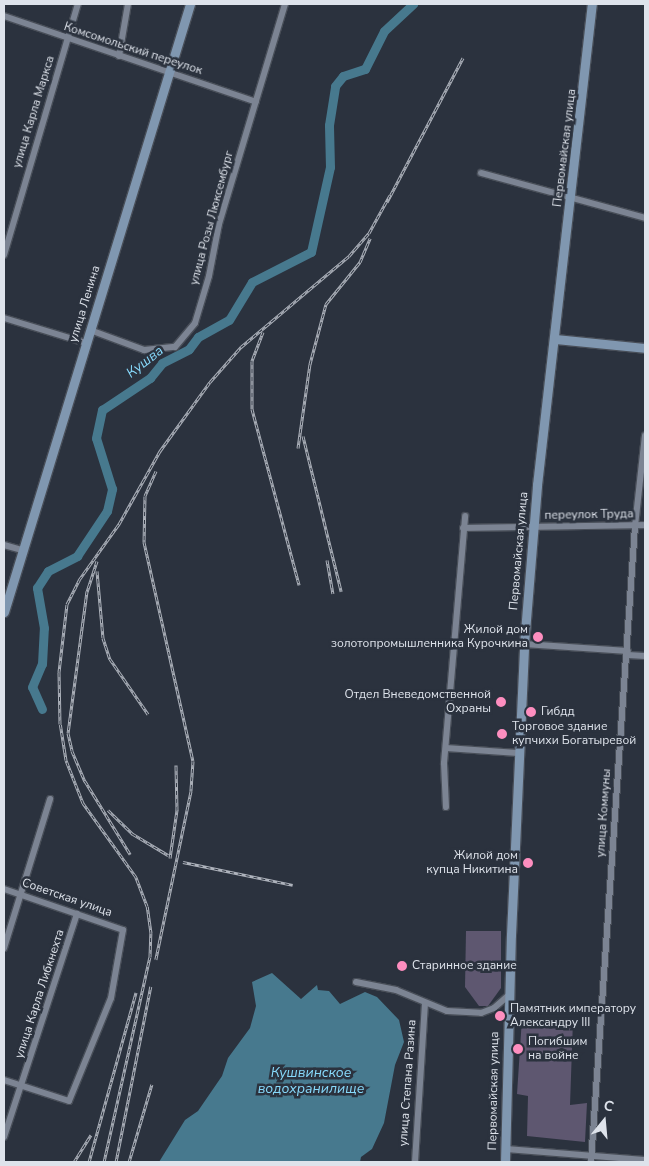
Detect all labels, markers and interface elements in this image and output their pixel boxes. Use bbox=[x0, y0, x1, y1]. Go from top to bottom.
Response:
street label: Комсомольский переулок bbox=[62, 20, 204, 78]
street label: улица Карла Маркса bbox=[10, 54, 58, 170]
street label: Первомайская улица bbox=[551, 88, 579, 208]
street label: улица Розы Люксембург bbox=[187, 149, 237, 287]
street label: улица Ленина bbox=[66, 264, 104, 344]
water label: Кушва bbox=[123, 342, 167, 382]
street label: Первомайская улица bbox=[507, 491, 531, 611]
street label: переулок Труда bbox=[544, 507, 634, 523]
place label: Жилой дом золотопромышленника Курочкина bbox=[331, 623, 528, 651]
marker: Жилой дом золотопромышленника Курочкина bbox=[532, 631, 544, 643]
place label: Отдел Вневедомственной Охраны bbox=[344, 688, 491, 716]
marker: Отдел Вневедомственной Охраны bbox=[495, 696, 507, 708]
place label: Гибдд bbox=[541, 705, 575, 719]
marker: Гибдд bbox=[525, 706, 537, 718]
place label: Торговое здание купчихи Богатыревой bbox=[512, 720, 636, 748]
marker: Торговое здание купчихи Богатыревой bbox=[496, 728, 508, 740]
street label: улица Коммуны bbox=[594, 768, 614, 858]
place label: Жилой дом купца Никитина bbox=[426, 849, 518, 877]
marker: Жилой дом купца Никитина bbox=[522, 857, 534, 869]
street label: Советская улица bbox=[20, 876, 114, 920]
street label: улица Карла Либкнехта bbox=[12, 928, 68, 1060]
place label: Старинное здание bbox=[412, 959, 517, 973]
marker: Старинное здание bbox=[396, 960, 408, 972]
place label: Памятник императору Александру III bbox=[510, 1002, 636, 1030]
marker: Памятник императору Александру III bbox=[494, 1010, 506, 1022]
street label: улица Степана Разина bbox=[396, 1019, 420, 1147]
street label: Первомайская улица bbox=[486, 1031, 502, 1151]
place label: Погибшим на войне bbox=[528, 1035, 587, 1063]
marker: Погибшим на войне bbox=[512, 1043, 524, 1055]
water label: Кушвинское водохранилище bbox=[258, 1065, 364, 1098]
north arrow bbox=[579, 1096, 629, 1146]
text: С bbox=[601, 1096, 616, 1117]

